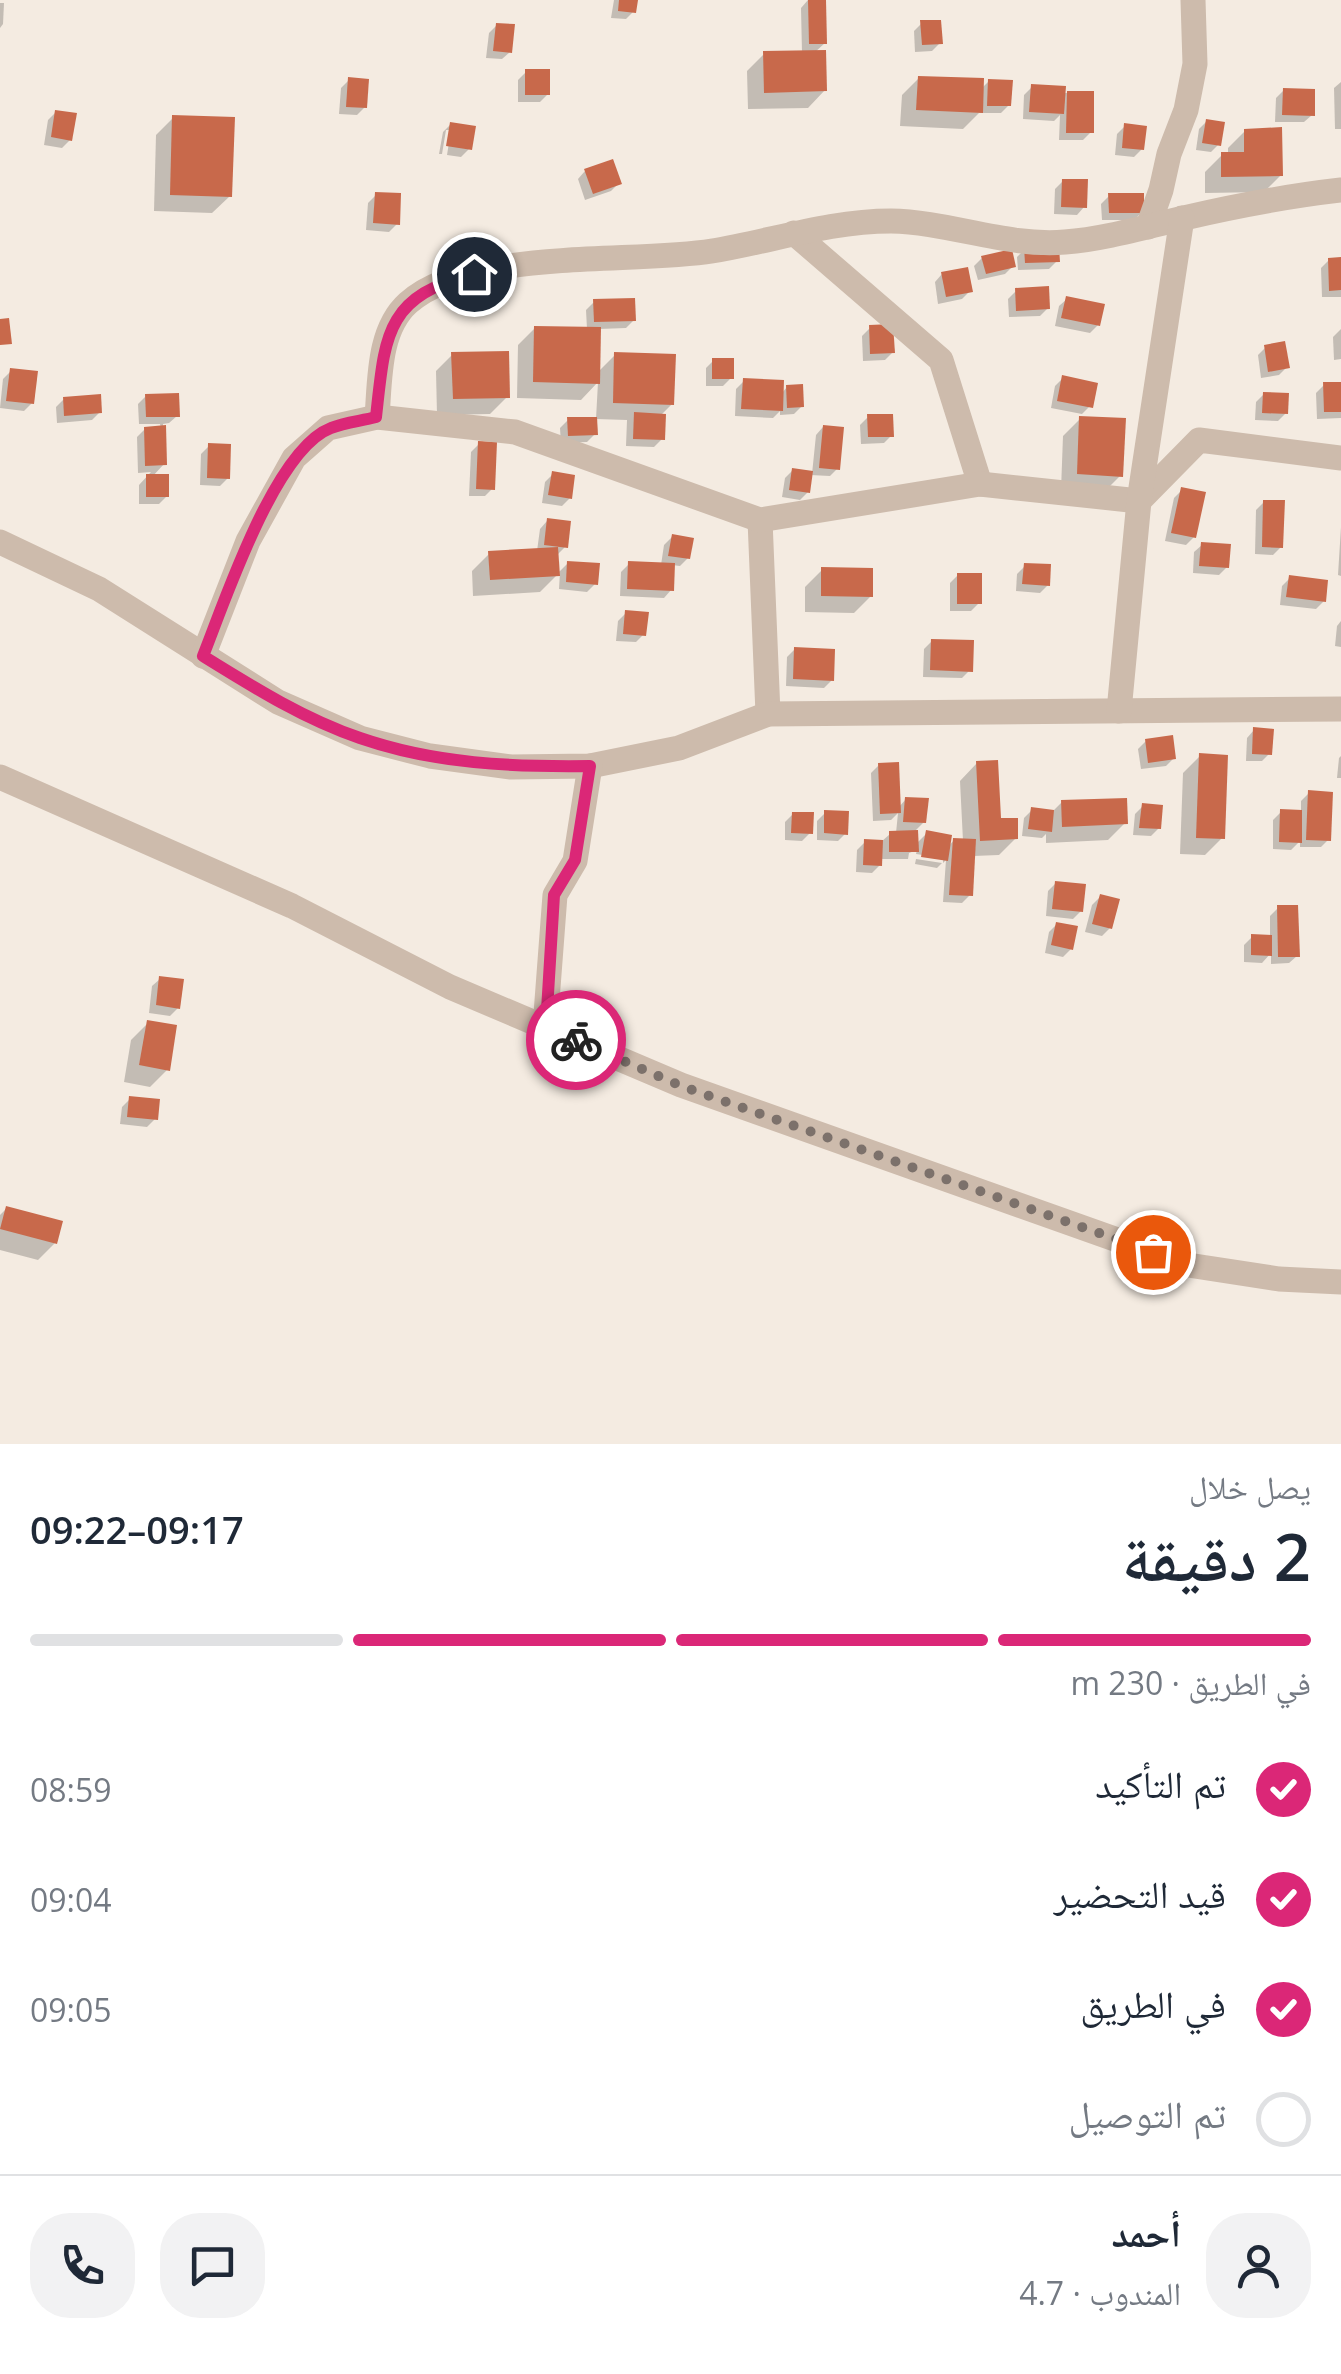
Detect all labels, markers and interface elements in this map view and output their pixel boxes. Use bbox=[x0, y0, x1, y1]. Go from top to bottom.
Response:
pin bbox=[432, 232, 517, 317]
icon: home bbox=[447, 247, 502, 302]
courier bbox=[526, 990, 626, 1090]
icon: bike bbox=[549, 1013, 604, 1068]
pin bbox=[1111, 1210, 1196, 1295]
icon: bag bbox=[1126, 1225, 1181, 1280]
text: يصل خلال bbox=[1189, 1465, 1311, 1508]
text: 09:17–09:22 bbox=[30, 1503, 244, 1555]
text: 2 دقيقة bbox=[1122, 1512, 1311, 1600]
text: في الطريق · 230 m bbox=[1070, 1661, 1311, 1704]
text: تم التأكيد bbox=[1095, 1757, 1226, 1809]
icon: check bbox=[1256, 1762, 1311, 1817]
text: 08:59 bbox=[30, 1768, 112, 1811]
text: قيد التحضير bbox=[1054, 1867, 1226, 1919]
icon: check bbox=[1256, 1872, 1311, 1927]
text: 09:04 bbox=[30, 1878, 112, 1921]
text: في الطريق bbox=[1080, 1977, 1226, 2029]
icon: check bbox=[1256, 1982, 1311, 2037]
text: 09:05 bbox=[30, 1988, 112, 2031]
text: تم التوصيل bbox=[1068, 2087, 1226, 2139]
text: أحمد bbox=[1111, 2206, 1181, 2258]
button: phone bbox=[30, 2213, 135, 2318]
button: chat bbox=[160, 2213, 265, 2318]
button: person bbox=[1206, 2213, 1311, 2318]
text: المندوب · 4.7 bbox=[1019, 2271, 1181, 2314]

